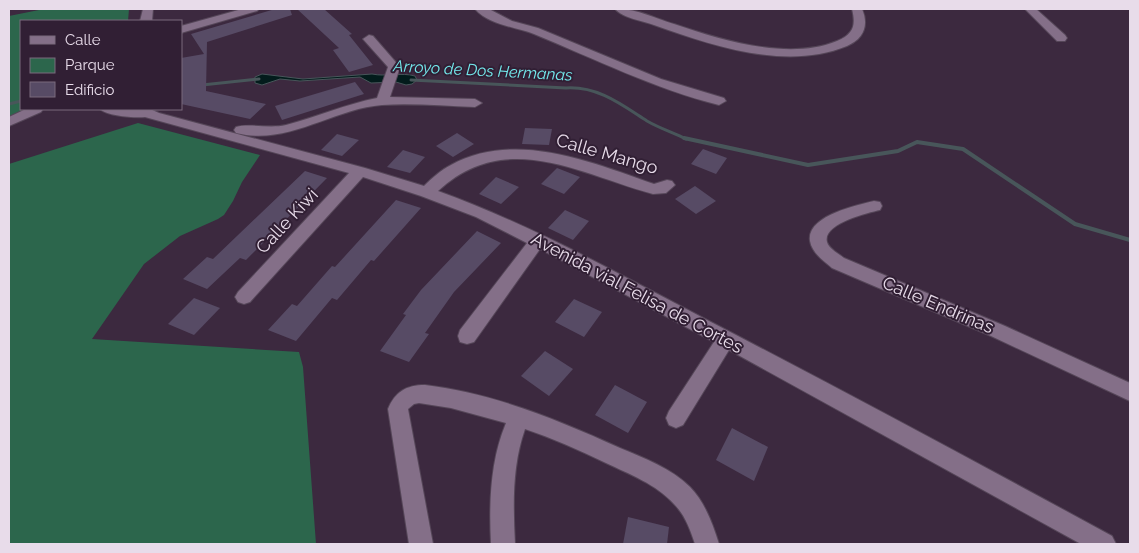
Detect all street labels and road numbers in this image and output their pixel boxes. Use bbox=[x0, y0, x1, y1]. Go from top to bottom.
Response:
street label: Calle Mango bbox=[554, 129, 661, 178]
street label: Calle Kiwi bbox=[251, 184, 322, 258]
street label: Avenida vial Felisa de Cortes bbox=[528, 228, 747, 358]
street label: Calle Endrinas bbox=[879, 272, 997, 338]

